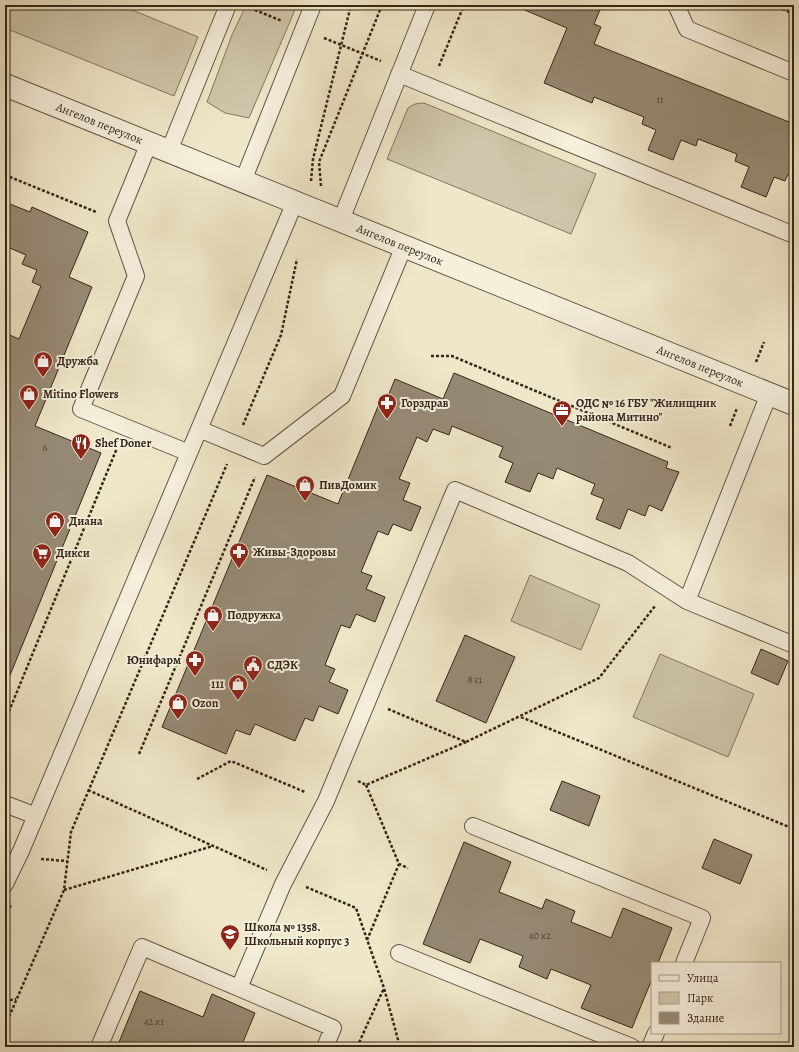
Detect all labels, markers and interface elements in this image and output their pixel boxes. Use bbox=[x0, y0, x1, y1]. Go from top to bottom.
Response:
house number: 11 bbox=[657, 93, 664, 106]
street label: Ангелов переулок bbox=[53, 98, 145, 148]
street label: Ангелов переулок bbox=[353, 220, 446, 269]
street label: Ангелов переулок bbox=[654, 341, 746, 391]
shop icon: Дружба bbox=[32, 350, 54, 378]
place label: Дружба bbox=[57, 353, 99, 369]
shop icon: Mitino Flowers bbox=[18, 383, 40, 411]
place label: Mitino Flowers bbox=[43, 386, 119, 402]
pharmacy icon: Горздрав bbox=[376, 392, 398, 420]
place label: Горздрав bbox=[401, 395, 449, 411]
place label: ОДС № 16 ГБУ "Жилищник района Митино" bbox=[576, 395, 717, 425]
office icon: ОДС № 16 ГБУ "Жилищник района Митино" bbox=[551, 399, 573, 427]
restaurant icon: Shef Doner bbox=[70, 432, 92, 460]
place label: Shef Doner bbox=[95, 435, 151, 451]
house number: 6 bbox=[43, 441, 48, 454]
shop icon: ПивДомик bbox=[294, 474, 316, 502]
place label: ПивДомик bbox=[319, 477, 377, 493]
shop icon: Диана bbox=[44, 510, 66, 538]
place label: Диана bbox=[69, 513, 103, 529]
pharmacy icon: Живы-Здоровы bbox=[228, 541, 250, 569]
supermarket icon: Дикси bbox=[31, 542, 53, 570]
place label: Живы-Здоровы bbox=[253, 544, 336, 560]
place label: Дикси bbox=[56, 545, 90, 561]
shop icon: Подружка bbox=[202, 604, 224, 632]
place label: Подружка bbox=[227, 607, 281, 623]
pharmacy icon: Юнифарм bbox=[184, 649, 206, 677]
place label: Юнифарм bbox=[127, 652, 181, 668]
public building icon: СДЭК bbox=[242, 654, 264, 682]
place label: СДЭК bbox=[267, 657, 298, 673]
shop icon: 111 bbox=[227, 673, 249, 701]
house number: 8 с1 bbox=[468, 673, 483, 686]
place label: 111 bbox=[211, 676, 225, 692]
shop icon: Ozon bbox=[167, 692, 189, 720]
place label: Ozon bbox=[192, 695, 219, 711]
place label: Школа № 1358. Школьный корпус 3 bbox=[244, 919, 349, 949]
school or university icon: Школа № 1358. Школьный корпус 3 bbox=[219, 923, 241, 951]
house number: 40 к2 bbox=[529, 929, 551, 942]
legend bbox=[651, 962, 781, 1034]
text: Улица bbox=[687, 970, 719, 986]
text: Парк bbox=[687, 990, 713, 1006]
text: Здание bbox=[687, 1010, 724, 1026]
house number: 42 к1 bbox=[144, 1015, 165, 1028]

